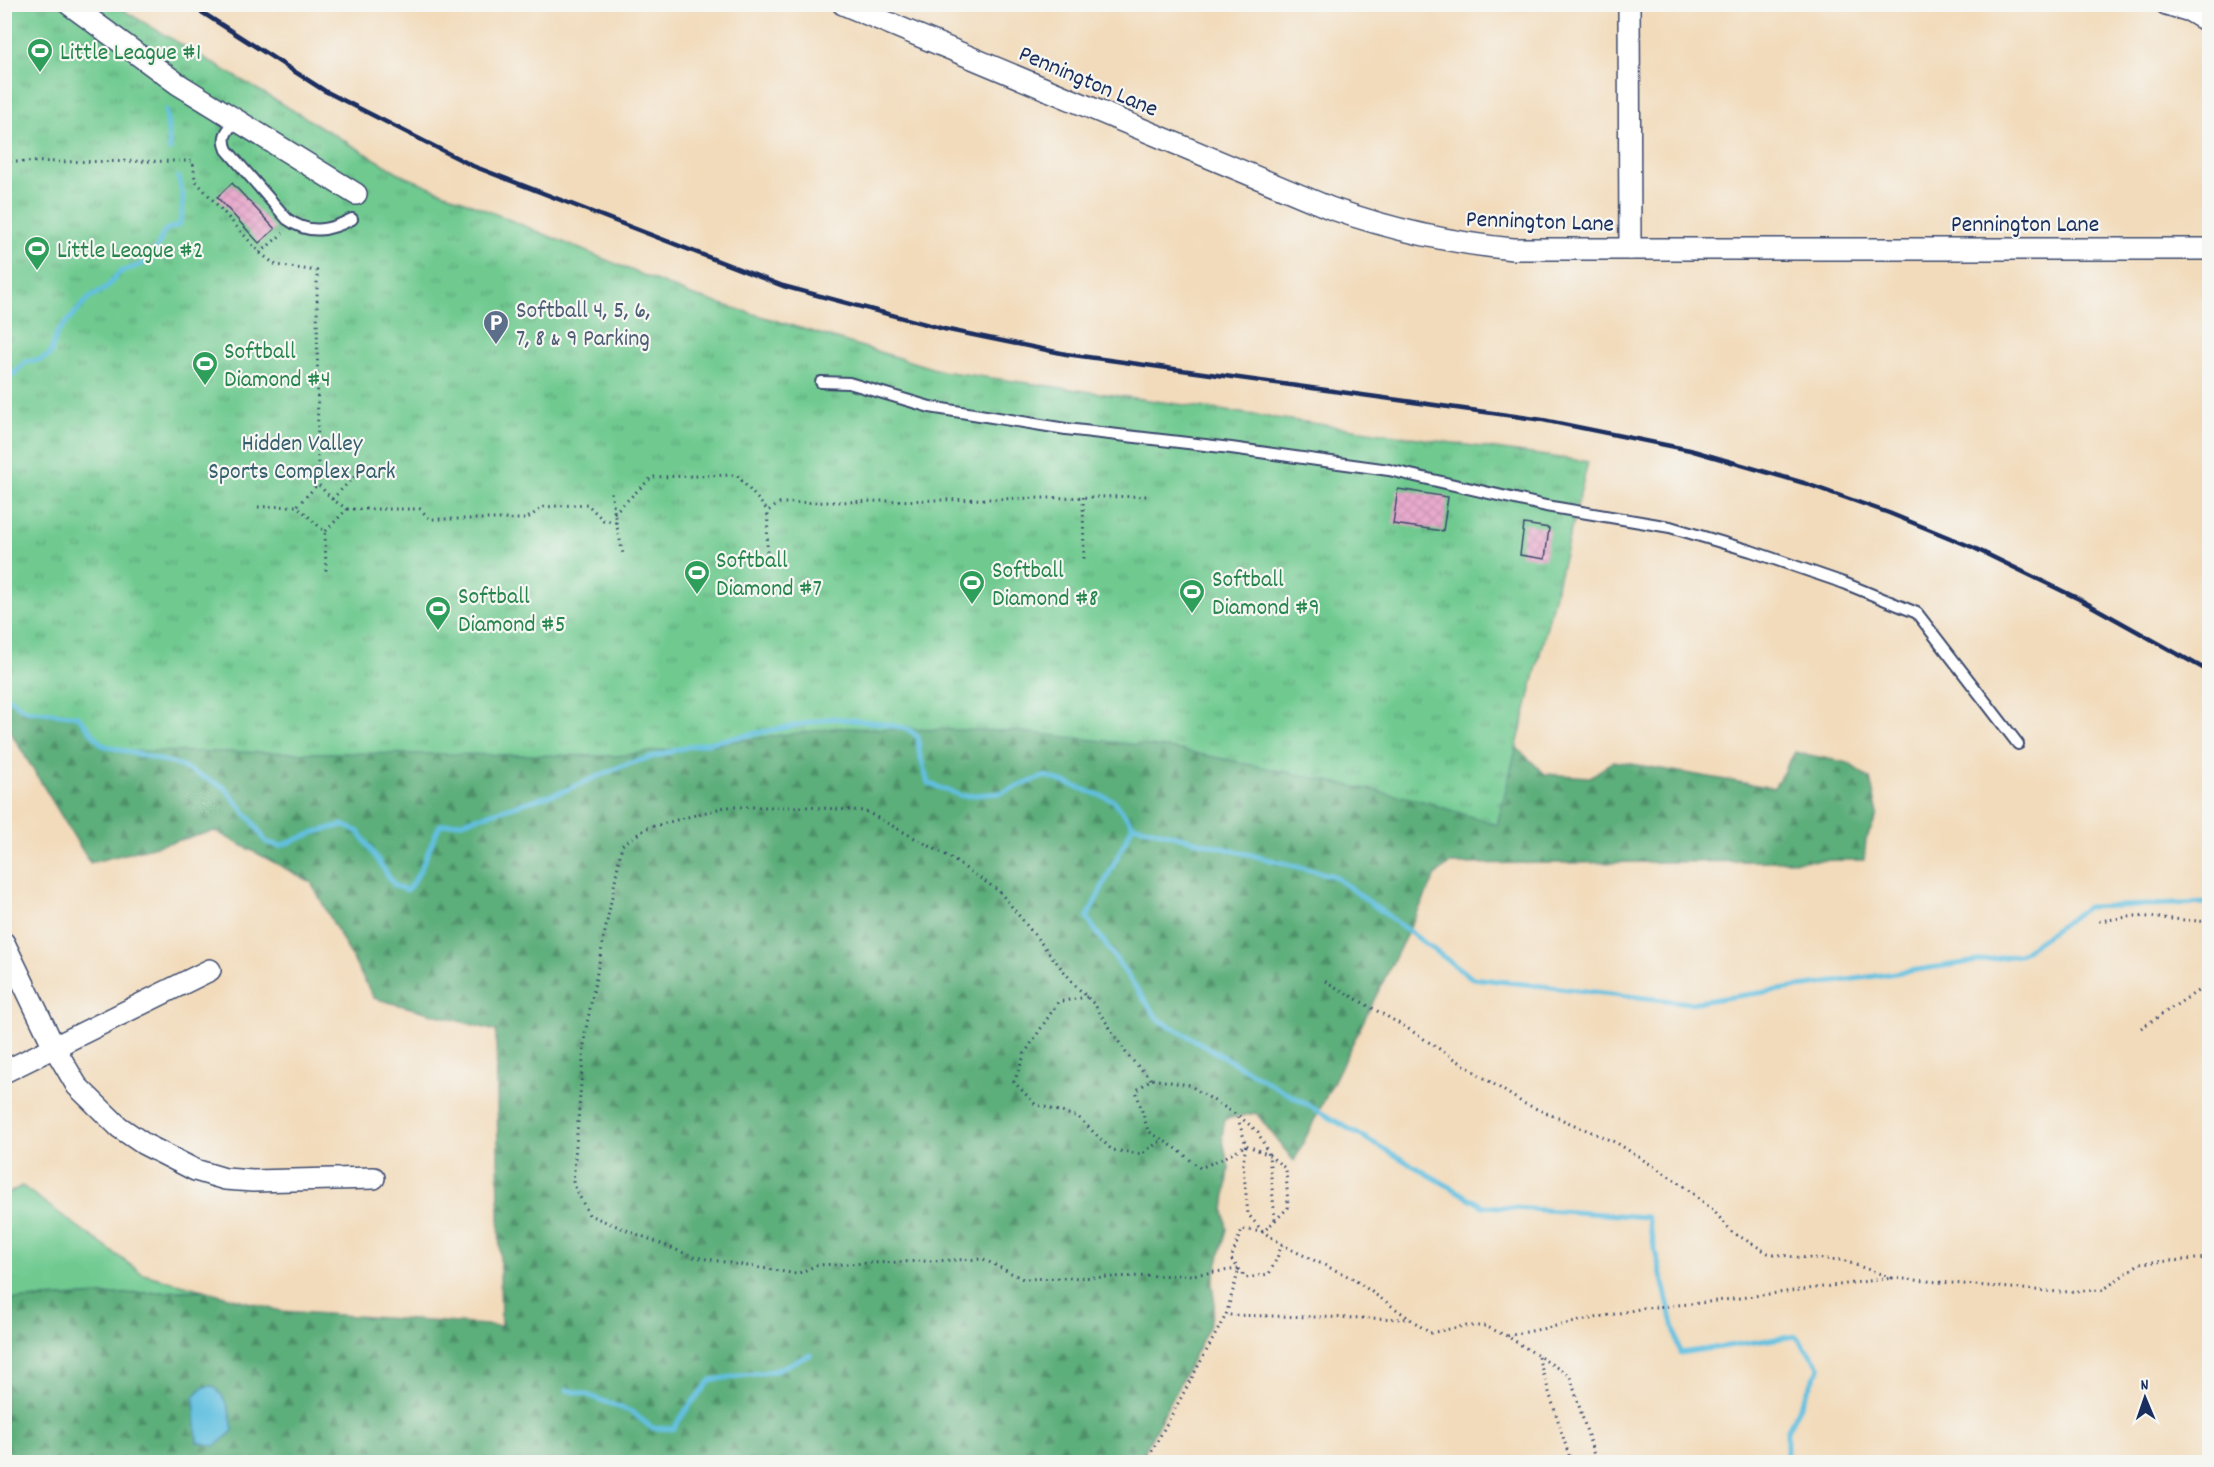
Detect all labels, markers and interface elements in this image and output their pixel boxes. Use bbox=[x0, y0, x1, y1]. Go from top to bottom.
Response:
sports icon: Little League #1 bbox=[25, 36, 55, 74]
place label: Little League #1 bbox=[60, 37, 201, 71]
street label: Pennington Lane bbox=[1013, 38, 1163, 127]
street label: Pennington Lane bbox=[1465, 203, 1615, 243]
street label: Pennington Lane bbox=[1951, 209, 2099, 243]
sports icon: Little League #2 bbox=[22, 234, 52, 272]
place label: Little League #2 bbox=[57, 235, 204, 269]
place label: Softball 4, 5, 6, 7, 8 & 9 Parking bbox=[516, 295, 651, 357]
parking icon: Softball 4, 5, 6, 7, 8 & 9 Parking bbox=[481, 308, 511, 346]
place label: Softball Diamond #4 bbox=[224, 336, 331, 398]
sports icon: Softball Diamond #4 bbox=[190, 349, 220, 387]
park label: Hidden Valley Sports Complex Park bbox=[208, 428, 396, 490]
place label: Softball Diamond #7 bbox=[716, 545, 822, 607]
place label: Softball Diamond #8 bbox=[992, 555, 1098, 617]
sports icon: Softball Diamond #7 bbox=[682, 558, 712, 596]
place label: Softball Diamond #9 bbox=[1212, 564, 1320, 626]
sports icon: Softball Diamond #8 bbox=[957, 568, 987, 606]
sports icon: Softball Diamond #9 bbox=[1177, 577, 1207, 615]
place label: Softball Diamond #5 bbox=[458, 581, 566, 643]
sports icon: Softball Diamond #5 bbox=[423, 594, 453, 632]
north arrow bbox=[2115, 1368, 2175, 1428]
text: N bbox=[2140, 1374, 2149, 1397]

